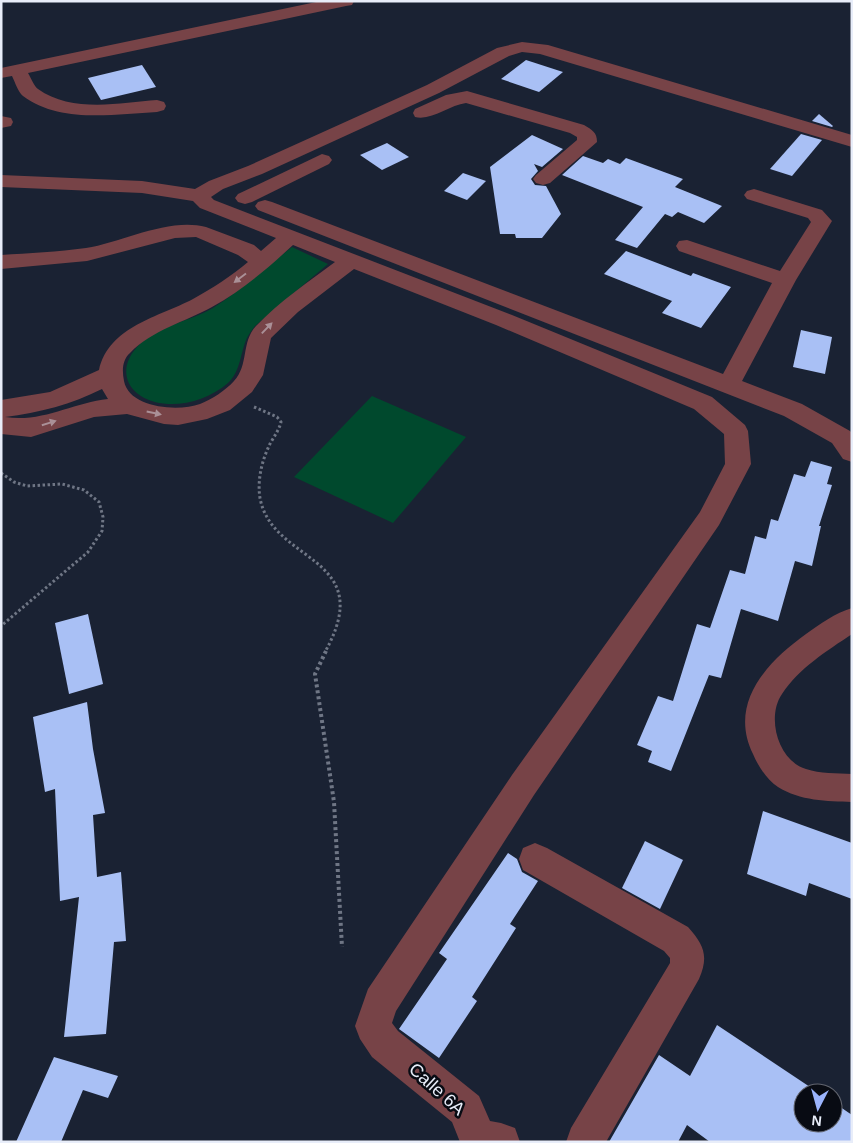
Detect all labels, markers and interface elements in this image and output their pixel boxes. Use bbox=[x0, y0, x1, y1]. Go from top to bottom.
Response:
one-way arrow bbox=[234, 273, 247, 284]
one-way arrow bbox=[261, 323, 273, 335]
one-way arrow bbox=[146, 409, 161, 417]
one-way arrow bbox=[41, 418, 56, 426]
street label: Calle 6A bbox=[405, 1059, 469, 1119]
north arrow bbox=[793, 1083, 843, 1133]
text: N bbox=[811, 1112, 823, 1129]

